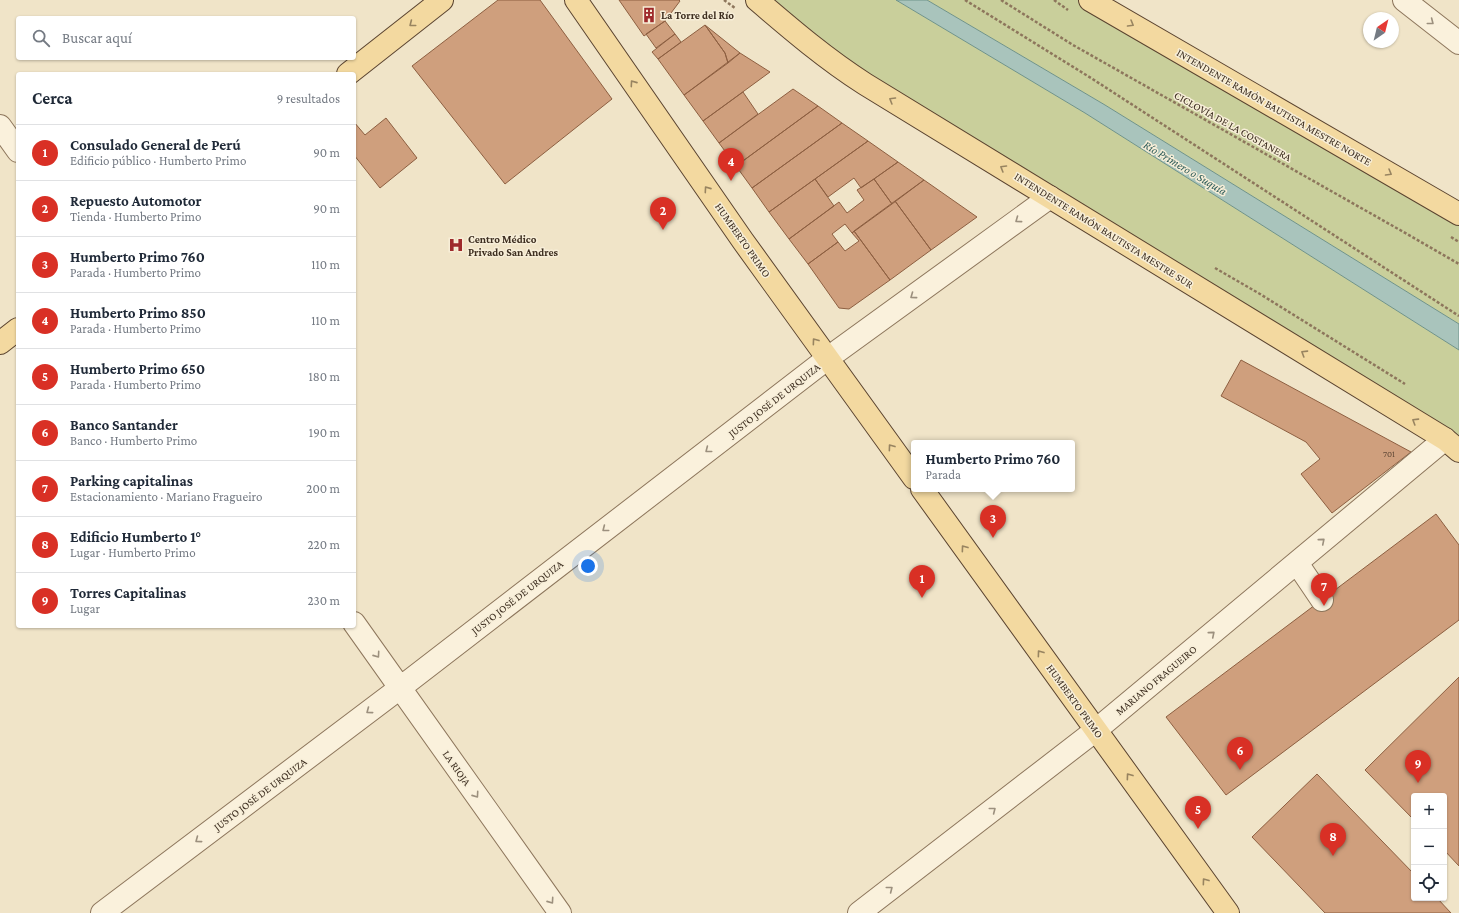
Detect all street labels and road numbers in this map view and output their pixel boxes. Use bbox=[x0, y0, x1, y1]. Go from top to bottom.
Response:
street label: INTENDENTE RAMÓN BAUTISTA MESTRE NORTE bbox=[1175, 46, 1373, 168]
street label: CICLOVÍA DE LA COSTANERA bbox=[1172, 89, 1294, 164]
street label: INTENDENTE RAMÓN BAUTISTA MESTRE SUR bbox=[1012, 170, 1196, 291]
street label: HUMBERTO PRIMO bbox=[713, 200, 773, 280]
street label: JUSTO JOSÉ DE URQUIZA bbox=[725, 360, 823, 441]
street label: JUSTO JOSÉ DE URQUIZA bbox=[468, 557, 566, 638]
street label: MARIANO FRAGUEIRO bbox=[1113, 643, 1199, 717]
street label: HUMBERTO PRIMO bbox=[1044, 662, 1106, 740]
street label: LA RIOJA bbox=[440, 748, 474, 789]
street label: JUSTO JOSÉ DE URQUIZA bbox=[210, 755, 310, 834]

